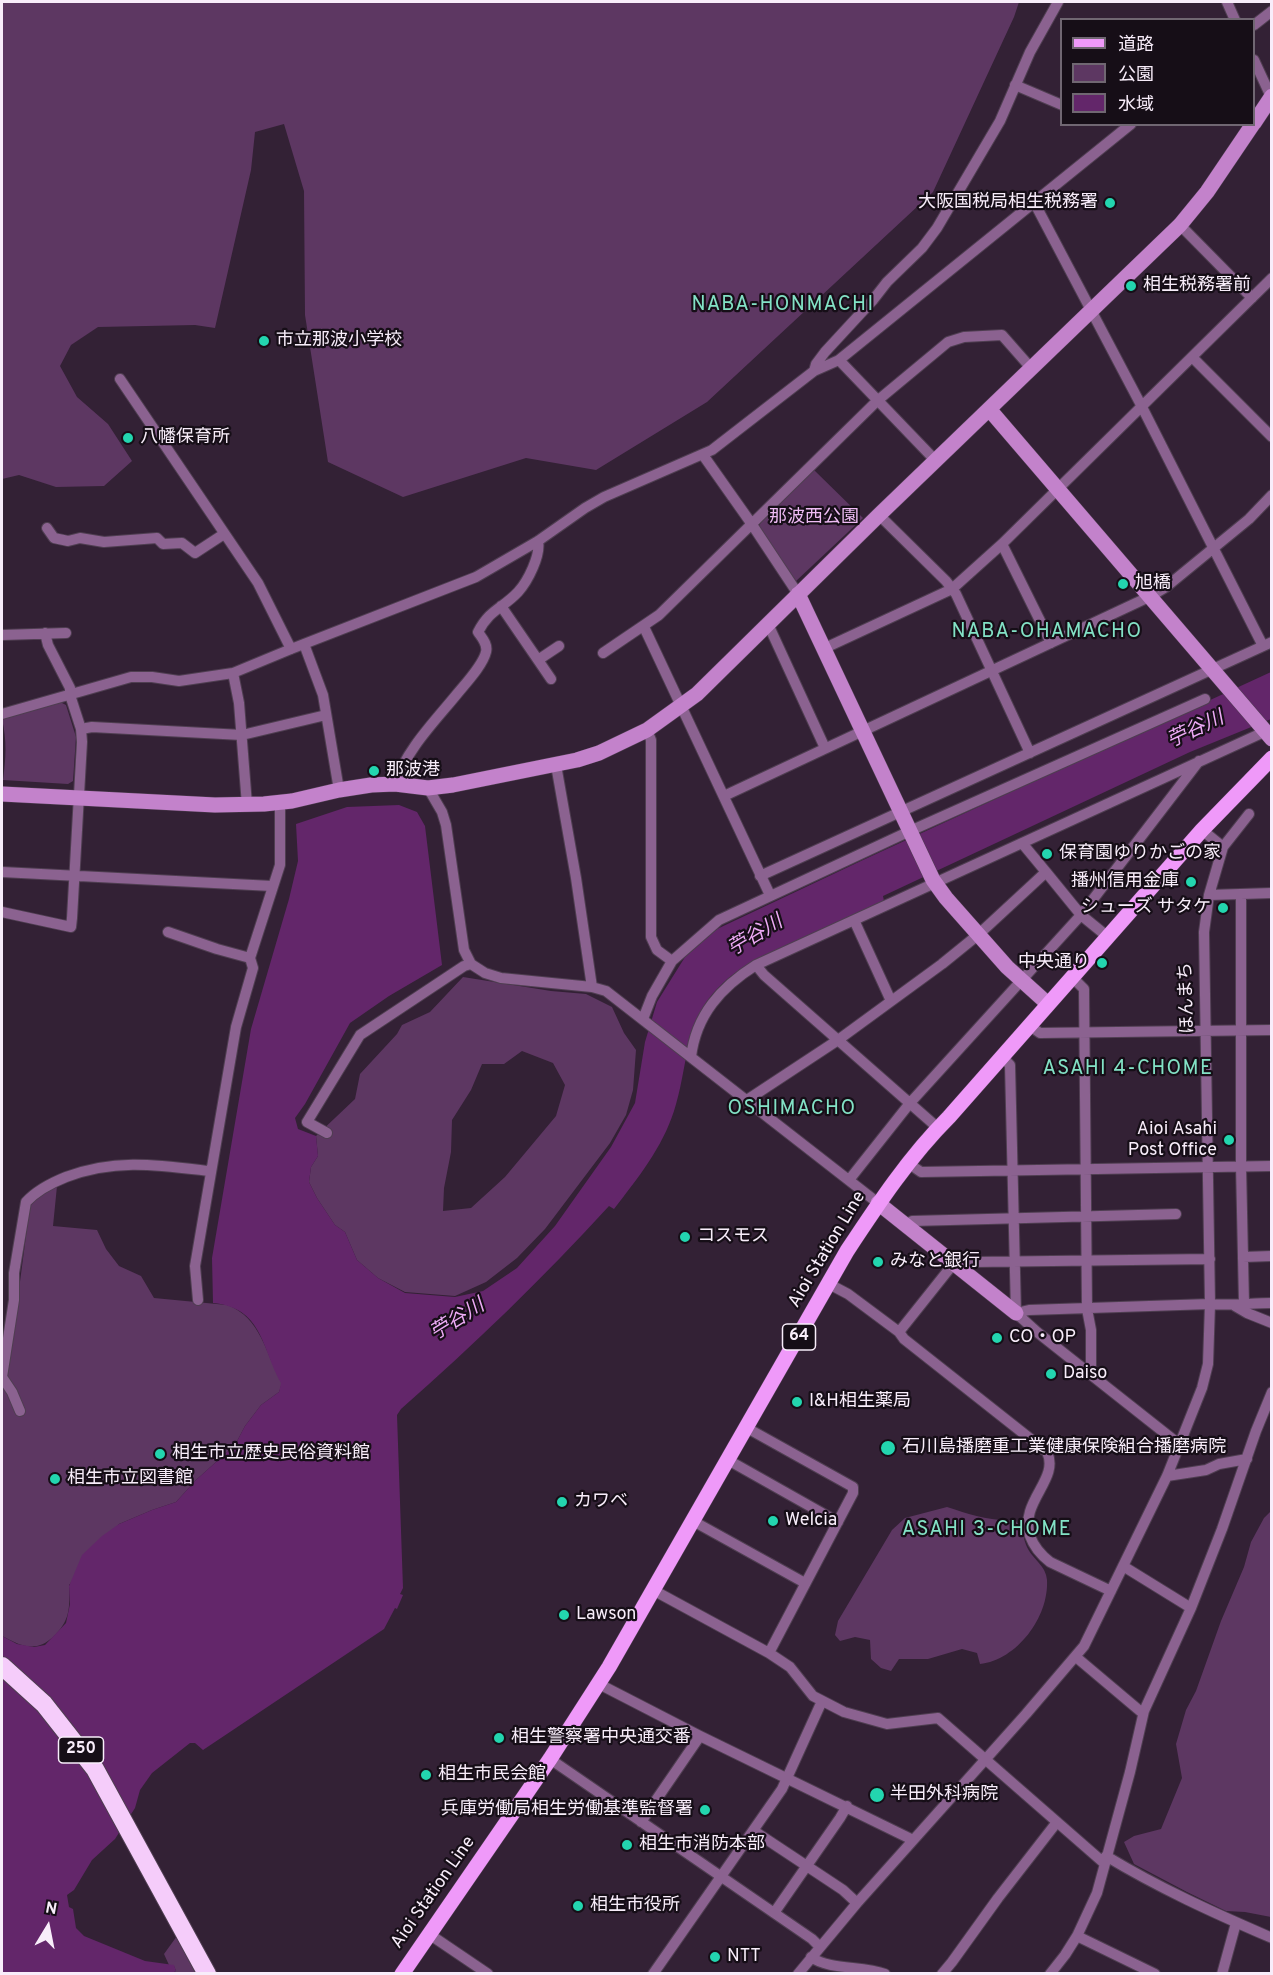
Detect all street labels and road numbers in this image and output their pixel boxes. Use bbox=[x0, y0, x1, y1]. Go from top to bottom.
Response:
street label: ほんまち bbox=[1176, 962, 1200, 1034]
street label: Aioi Station Line bbox=[785, 1188, 871, 1312]
road number: 64 bbox=[782, 1324, 816, 1350]
road number: 250 bbox=[58, 1737, 104, 1763]
street label: Aioi Station Line bbox=[387, 1833, 481, 1953]

